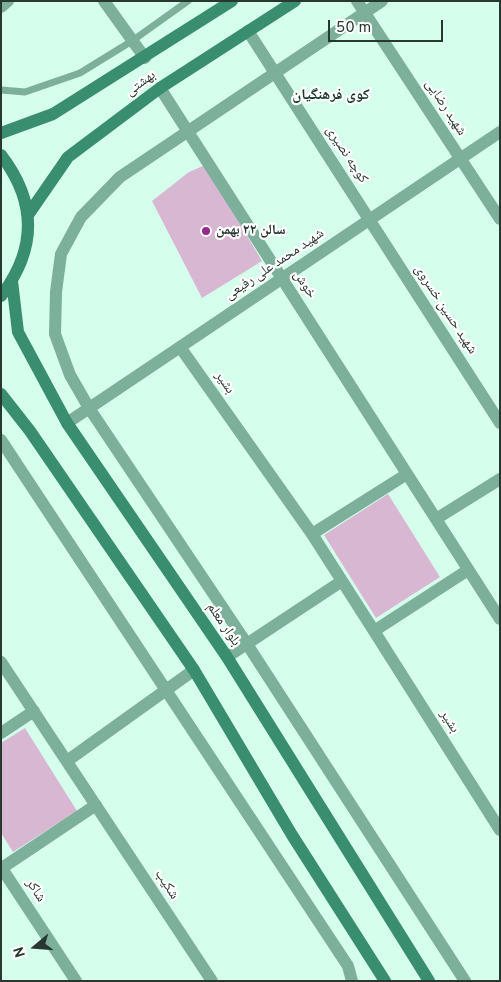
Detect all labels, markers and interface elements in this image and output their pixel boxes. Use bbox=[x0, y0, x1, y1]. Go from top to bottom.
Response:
scale bar bbox=[331, 10, 446, 42]
text: 50 m bbox=[336, 19, 371, 38]
street label: بهشتی bbox=[123, 67, 159, 101]
street label: شهید رضایی bbox=[421, 77, 469, 139]
district label: کوی فرهنگیان bbox=[292, 87, 370, 105]
street label: کوچه نصیری bbox=[321, 123, 371, 187]
place label: سالن ۲۲ بهمن bbox=[216, 223, 285, 239]
marker: سالن ۲۲ بهمن bbox=[200, 225, 212, 237]
street label: شهید محمد علی رفیعی bbox=[222, 226, 328, 304]
street label: شهید حسین خسروی bbox=[410, 262, 480, 358]
street label: خوش bbox=[289, 268, 319, 302]
street label: بشیر bbox=[210, 368, 238, 398]
street label: بلوار معلم bbox=[202, 600, 244, 650]
street label: بشیر bbox=[436, 707, 462, 737]
street label: شکیب bbox=[150, 867, 182, 903]
street label: شاکر bbox=[21, 876, 49, 906]
north arrow bbox=[10, 922, 60, 972]
text: N bbox=[11, 944, 30, 959]

